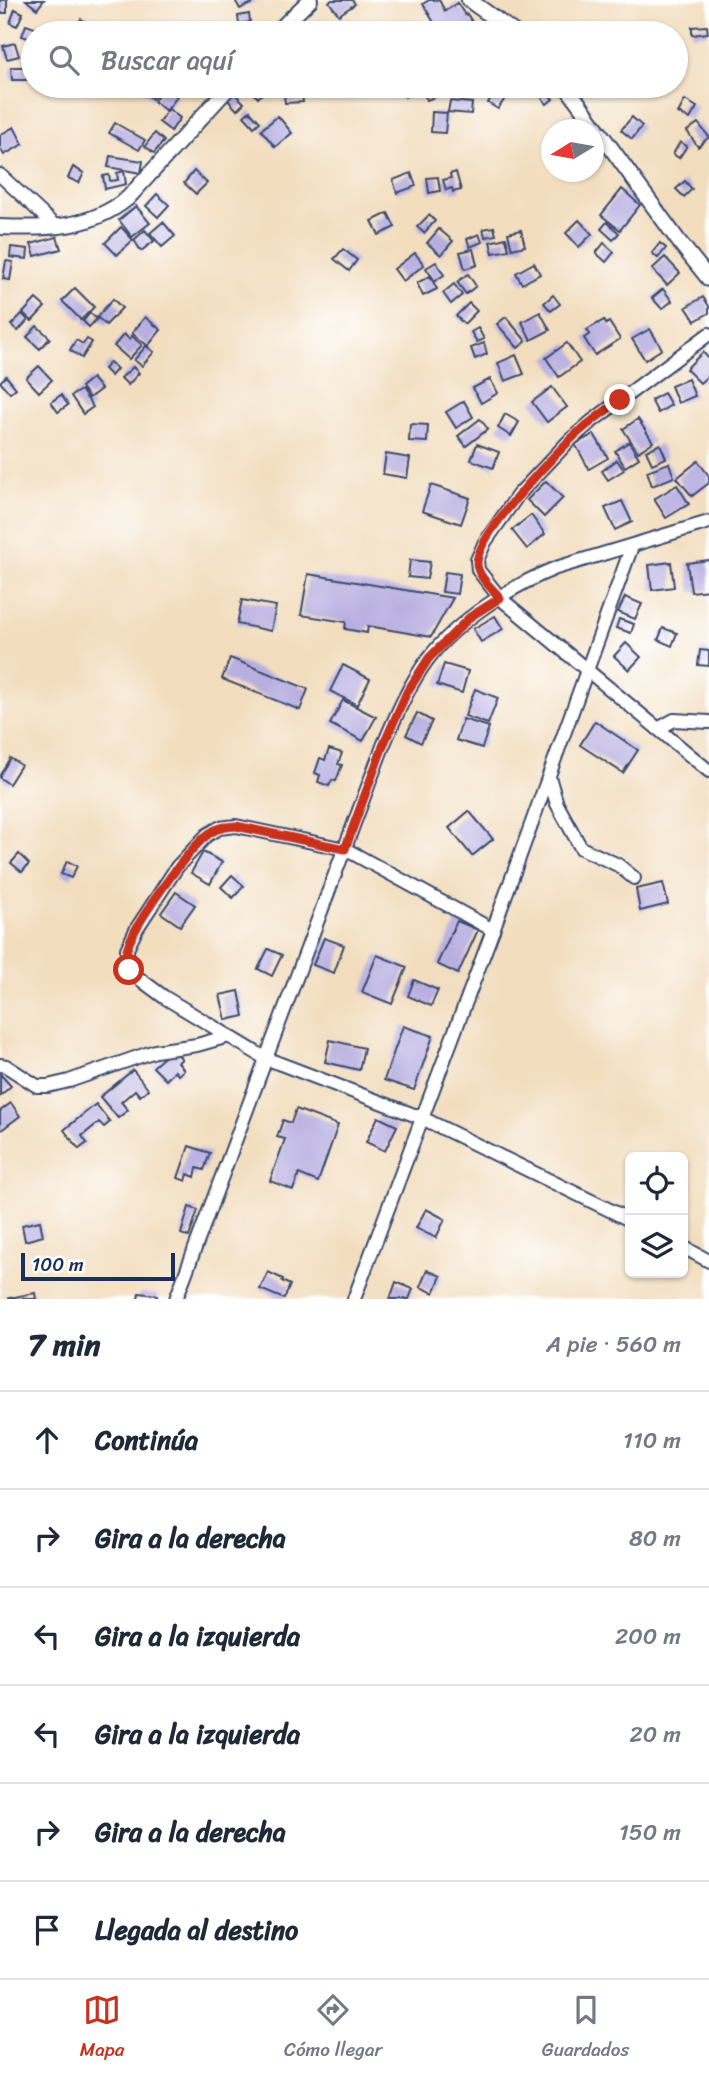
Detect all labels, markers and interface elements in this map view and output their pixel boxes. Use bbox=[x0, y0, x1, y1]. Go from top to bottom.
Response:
search box bbox=[21, 21, 688, 98]
text: Buscar aquí bbox=[101, 37, 234, 83]
icon: search bbox=[45, 41, 83, 79]
north arrow bbox=[541, 119, 604, 182]
route end bbox=[604, 384, 635, 415]
route start bbox=[113, 954, 144, 985]
map controls bbox=[625, 1152, 688, 1278]
button: locate bbox=[625, 1152, 688, 1215]
button: layers bbox=[625, 1215, 688, 1278]
text: 100 m bbox=[32, 1248, 84, 1281]
scale bar bbox=[21, 1250, 175, 1282]
text: 7 min bbox=[28, 1318, 100, 1372]
text: A pie · 560 m bbox=[546, 1324, 681, 1365]
text: Continúa bbox=[95, 1417, 198, 1463]
text: 110 m bbox=[623, 1420, 681, 1461]
icon: ahead bbox=[28, 1421, 66, 1459]
text: Gira a la derecha bbox=[95, 1515, 286, 1561]
text: 80 m bbox=[629, 1518, 681, 1559]
icon: right bbox=[28, 1519, 66, 1557]
text: Gira a la izquierda bbox=[95, 1613, 300, 1659]
text: 200 m bbox=[615, 1616, 681, 1657]
icon: left bbox=[28, 1617, 66, 1655]
text: Gira a la izquierda bbox=[95, 1711, 300, 1757]
text: 20 m bbox=[630, 1714, 681, 1755]
icon: left bbox=[28, 1715, 66, 1753]
text: Gira a la derecha bbox=[95, 1809, 286, 1855]
text: 150 m bbox=[619, 1812, 681, 1853]
icon: right bbox=[28, 1813, 66, 1851]
text: Llegada al destino bbox=[95, 1907, 298, 1953]
icon: arrive bbox=[28, 1911, 66, 1949]
tab: Mapa bbox=[80, 1991, 124, 2066]
tab: Cómo llegar bbox=[284, 1991, 382, 2066]
tab: Guardados bbox=[542, 1991, 629, 2066]

